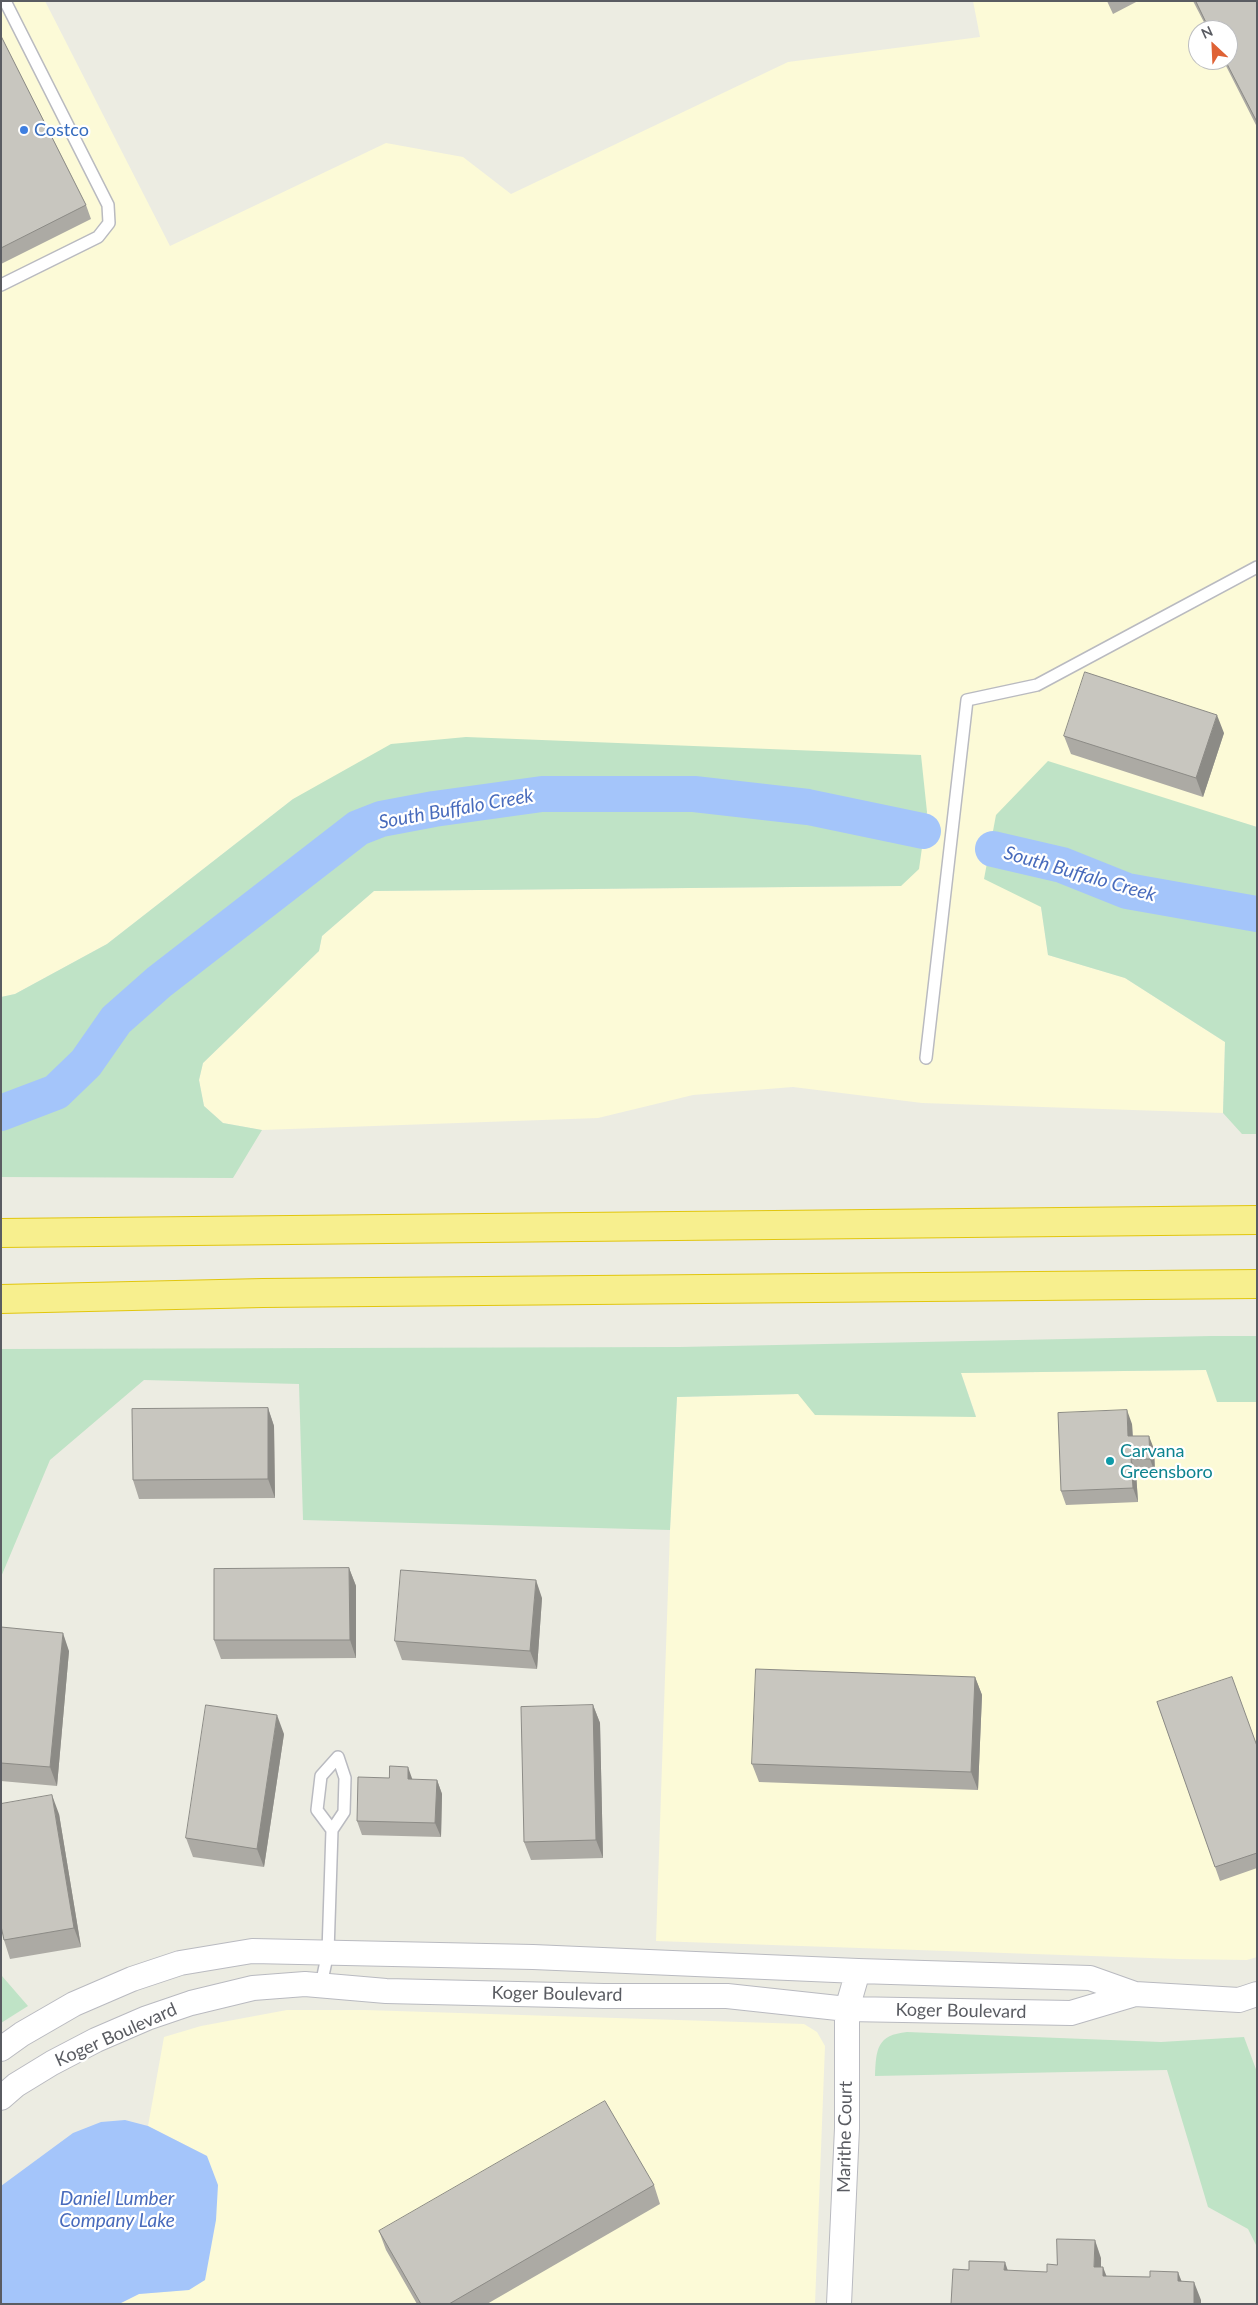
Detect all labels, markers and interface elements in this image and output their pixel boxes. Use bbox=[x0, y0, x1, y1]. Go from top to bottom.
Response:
north arrow bbox=[1188, 20, 1238, 70]
text: N bbox=[1198, 22, 1215, 42]
place label: Costco bbox=[34, 119, 89, 141]
marker: Costco bbox=[18, 124, 30, 136]
water label: South Buffalo Creek bbox=[377, 784, 535, 834]
water label: South Buffalo Creek bbox=[1002, 841, 1158, 907]
place label: Carvana Greensboro bbox=[1120, 1440, 1213, 1482]
marker: Carvana Greensboro bbox=[1104, 1455, 1116, 1467]
street label: Koger Boulevard bbox=[491, 1982, 623, 2006]
street label: Koger Boulevard bbox=[52, 1999, 180, 2071]
street label: Koger Boulevard bbox=[895, 1999, 1027, 2023]
street label: Marithe Court bbox=[833, 2081, 857, 2193]
water label: Daniel Lumber Company Lake bbox=[59, 2188, 175, 2232]

